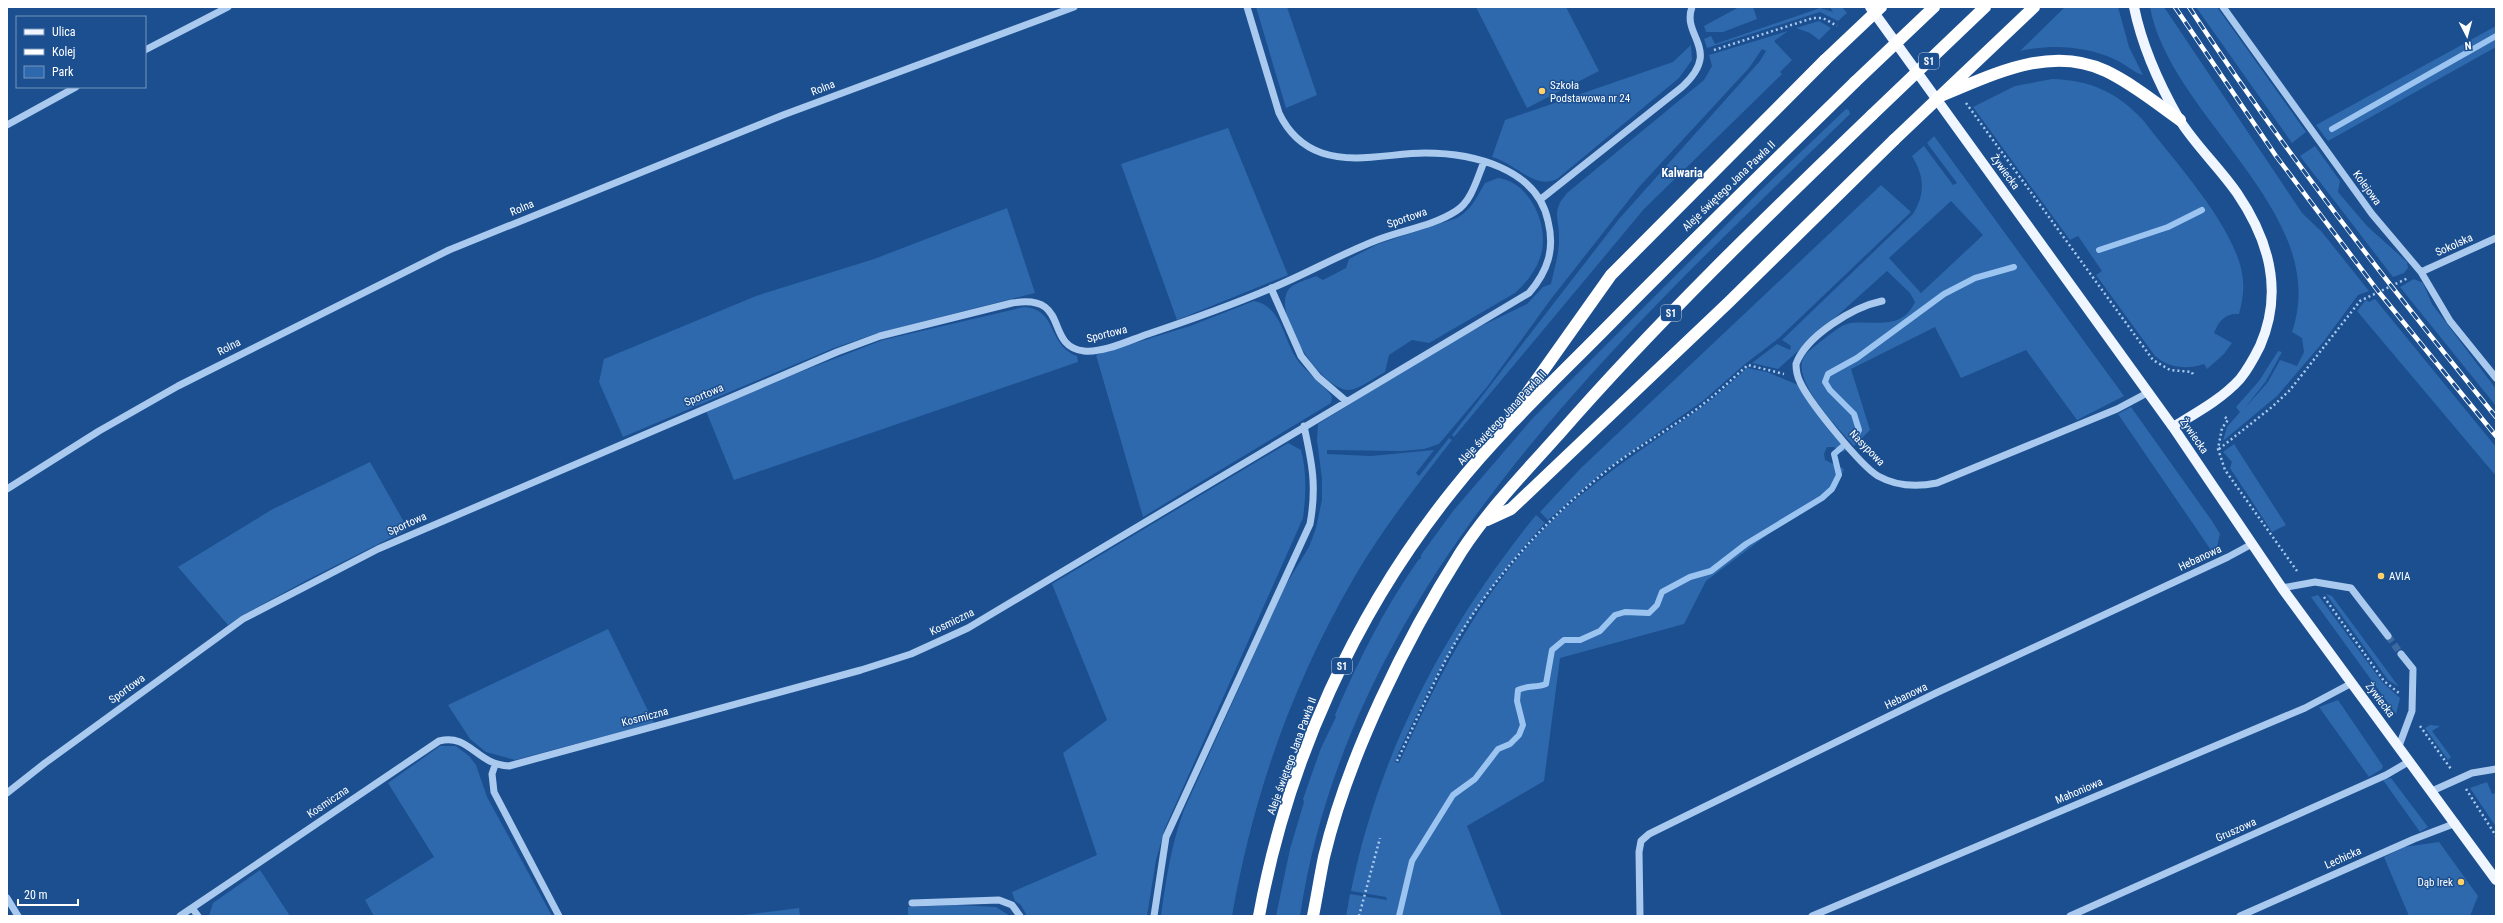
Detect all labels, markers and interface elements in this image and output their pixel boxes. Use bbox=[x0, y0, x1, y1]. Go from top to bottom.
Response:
legend bbox=[16, 16, 146, 88]
north arrow bbox=[2447, 16, 2487, 56]
text: Ulica bbox=[52, 25, 76, 39]
text: N bbox=[2464, 39, 2472, 52]
text: Kolej bbox=[52, 45, 75, 59]
road number: S1 bbox=[1919, 53, 1939, 69]
text: Park bbox=[52, 65, 74, 79]
street label: Rolna bbox=[809, 78, 837, 98]
place label: Szkoła Podstawowa nr 24 bbox=[1550, 79, 1631, 105]
marker: Szkoła Podstawowa nr 24 bbox=[1537, 86, 1547, 96]
street label: Aleje świętego Jana Pawła II bbox=[1680, 138, 1778, 234]
street label: Żywiecka bbox=[1988, 152, 2022, 192]
district label: Kalwaria bbox=[1661, 166, 1703, 180]
street label: Kolejowa bbox=[2350, 168, 2384, 208]
street label: Rolna bbox=[508, 197, 536, 219]
street label: Sportowa bbox=[1385, 205, 1429, 231]
street label: Sokolska bbox=[2433, 231, 2475, 259]
road number: S1 bbox=[1661, 305, 1681, 321]
street label: Sportowa bbox=[1085, 323, 1129, 345]
street label: Rolna bbox=[215, 336, 243, 358]
street label: Aleje świętego Jana Pawła II bbox=[1455, 368, 1549, 468]
street label: Sportowa bbox=[682, 381, 726, 409]
street label: Żywiecka bbox=[2177, 416, 2211, 456]
street label: Nasypowa bbox=[1847, 427, 1887, 469]
street label: Sportowa bbox=[385, 510, 429, 538]
street label: Hebanowa bbox=[2176, 542, 2224, 574]
place label: AVIA bbox=[2389, 570, 2411, 583]
marker: AVIA bbox=[2376, 571, 2386, 581]
street label: Kosmiczna bbox=[928, 606, 976, 638]
road number: S1 bbox=[1332, 658, 1352, 674]
street label: Sportowa bbox=[106, 672, 148, 706]
street label: Hebanowa bbox=[1882, 680, 1930, 712]
street label: Żywiecka bbox=[2363, 680, 2397, 720]
street label: Aleje świętego Jana Pawła II bbox=[1265, 695, 1319, 817]
street label: Kosmiczna bbox=[620, 705, 670, 729]
street label: Mahoniowa bbox=[2053, 775, 2105, 807]
street label: Kosmiczna bbox=[305, 783, 351, 821]
street label: Gruszowa bbox=[2214, 815, 2258, 845]
street label: Lechicka bbox=[2323, 844, 2363, 872]
place label: Dąb Irek bbox=[2417, 876, 2453, 889]
marker: Dąb Irek bbox=[2456, 877, 2466, 887]
scale bar bbox=[18, 881, 78, 907]
text: 20 m bbox=[24, 888, 48, 902]

